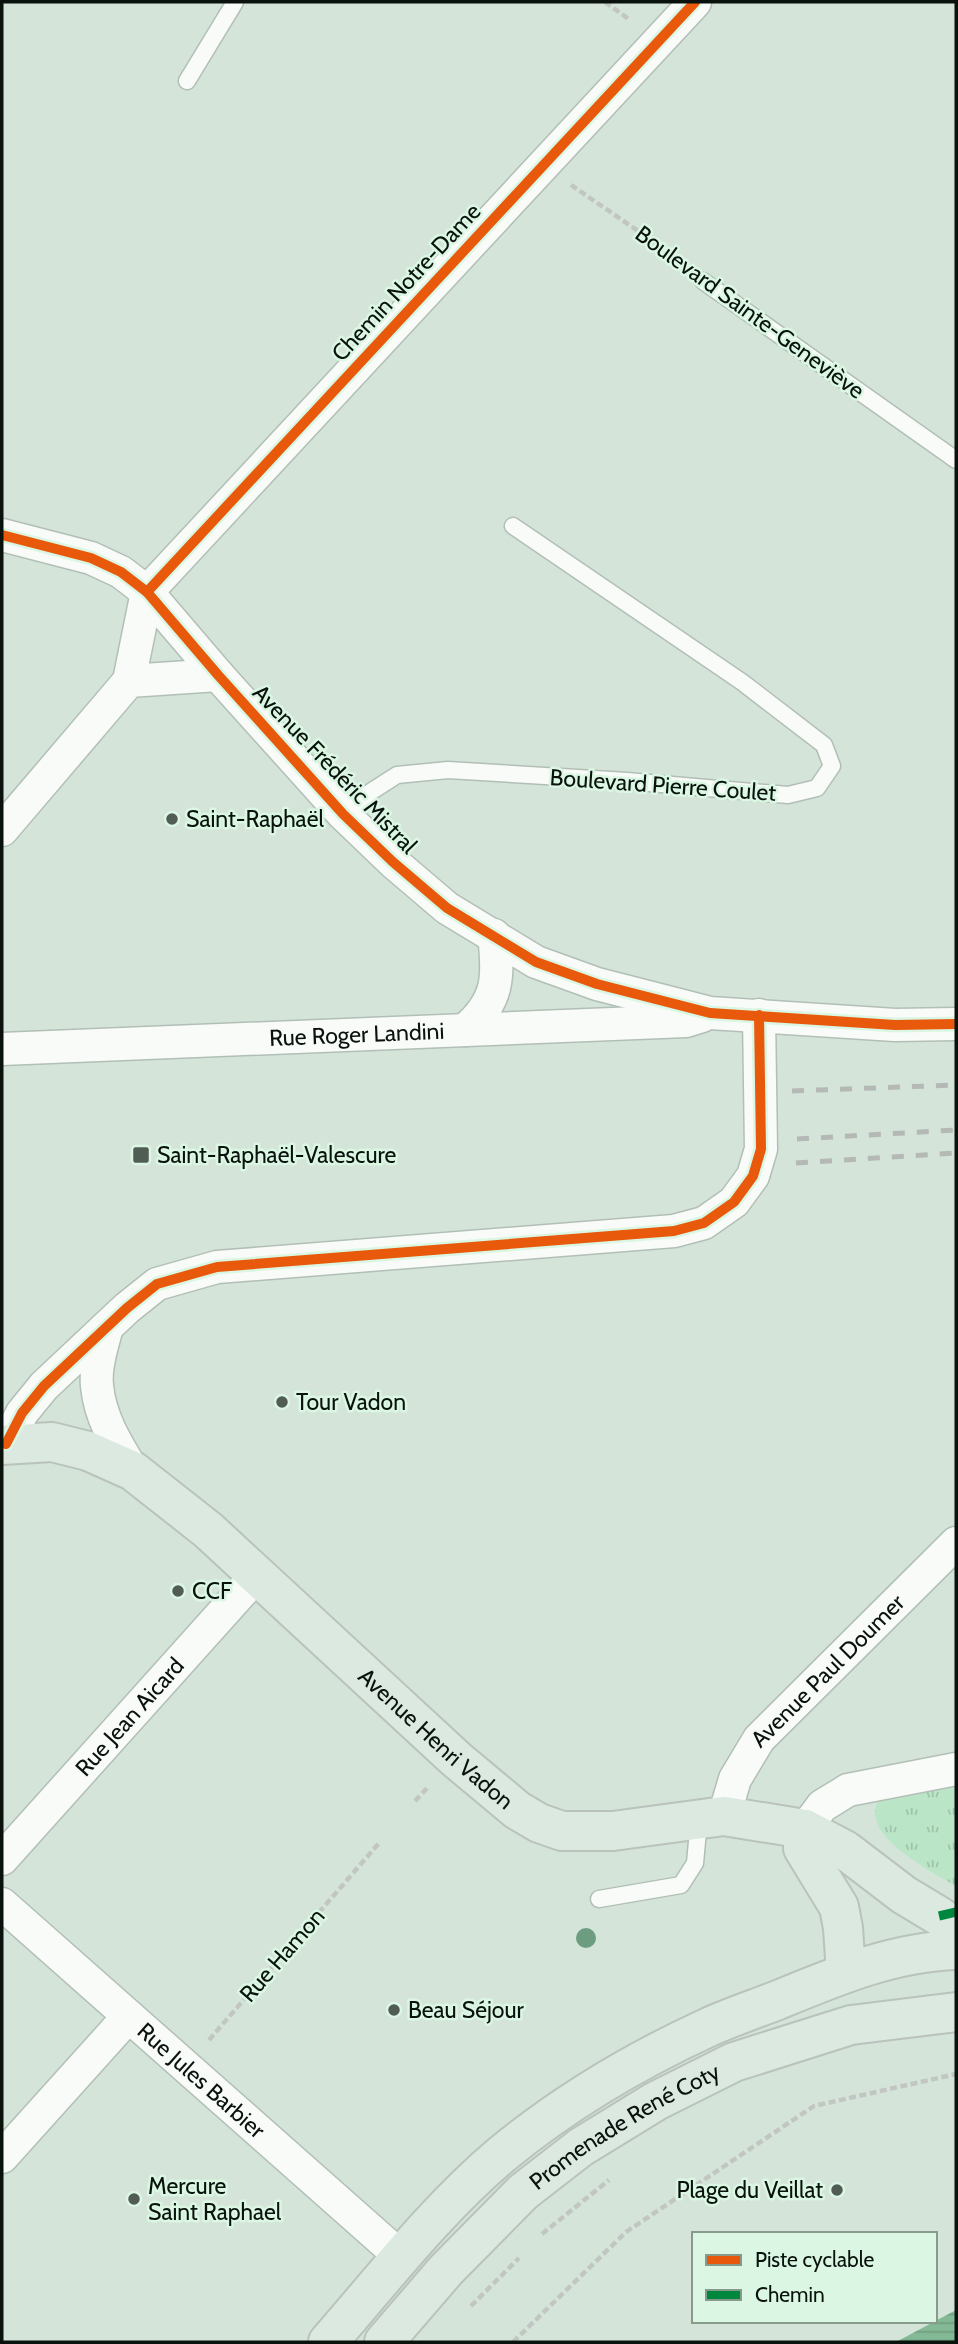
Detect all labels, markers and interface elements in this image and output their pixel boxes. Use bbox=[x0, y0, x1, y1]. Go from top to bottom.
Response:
street label: Chemin Notre-Dame bbox=[326, 197, 487, 367]
street label: Boulevard Sainte-Geneviève bbox=[630, 220, 870, 405]
street label: Avenue Frédéric Mistral bbox=[247, 679, 423, 860]
street label: Boulevard Pierre Coulet bbox=[549, 763, 777, 807]
place label: Saint-Raphaël bbox=[186, 805, 324, 833]
marker: Saint-Raphaël bbox=[164, 811, 180, 827]
street label: Rue Roger Landini bbox=[269, 1017, 445, 1052]
place label: Saint-Raphaël-Valescure bbox=[157, 1141, 396, 1169]
marker: Saint-Raphaël-Valescure bbox=[131, 1145, 151, 1165]
place label: Tour Vadon bbox=[296, 1388, 406, 1416]
marker: Tour Vadon bbox=[274, 1394, 290, 1410]
place label: CCF bbox=[192, 1577, 232, 1605]
marker: CCF bbox=[170, 1583, 186, 1599]
street label: Avenue Paul Doumer bbox=[745, 1588, 911, 1753]
street label: Rue Jean Aicard bbox=[69, 1652, 190, 1782]
street label: Avenue Henri Vadon bbox=[353, 1662, 519, 1815]
street label: Rue Hamon bbox=[234, 1902, 330, 2008]
place label: Beau Séjour bbox=[408, 1996, 525, 2024]
marker: Beau Séjour bbox=[386, 2002, 402, 2018]
street label: Rue Jules Barbier bbox=[132, 2016, 271, 2145]
street label: Promenade René Coty bbox=[524, 2057, 725, 2196]
place label: Mercure Saint Raphael bbox=[148, 2172, 282, 2226]
place label: Plage du Veillat bbox=[676, 2176, 823, 2204]
marker: Plage du Veillat bbox=[829, 2182, 845, 2198]
marker: Mercure Saint Raphael bbox=[126, 2191, 142, 2207]
legend bbox=[692, 2232, 937, 2323]
text: Piste cyclable bbox=[755, 2247, 875, 2272]
text: Chemin bbox=[755, 2282, 825, 2307]

